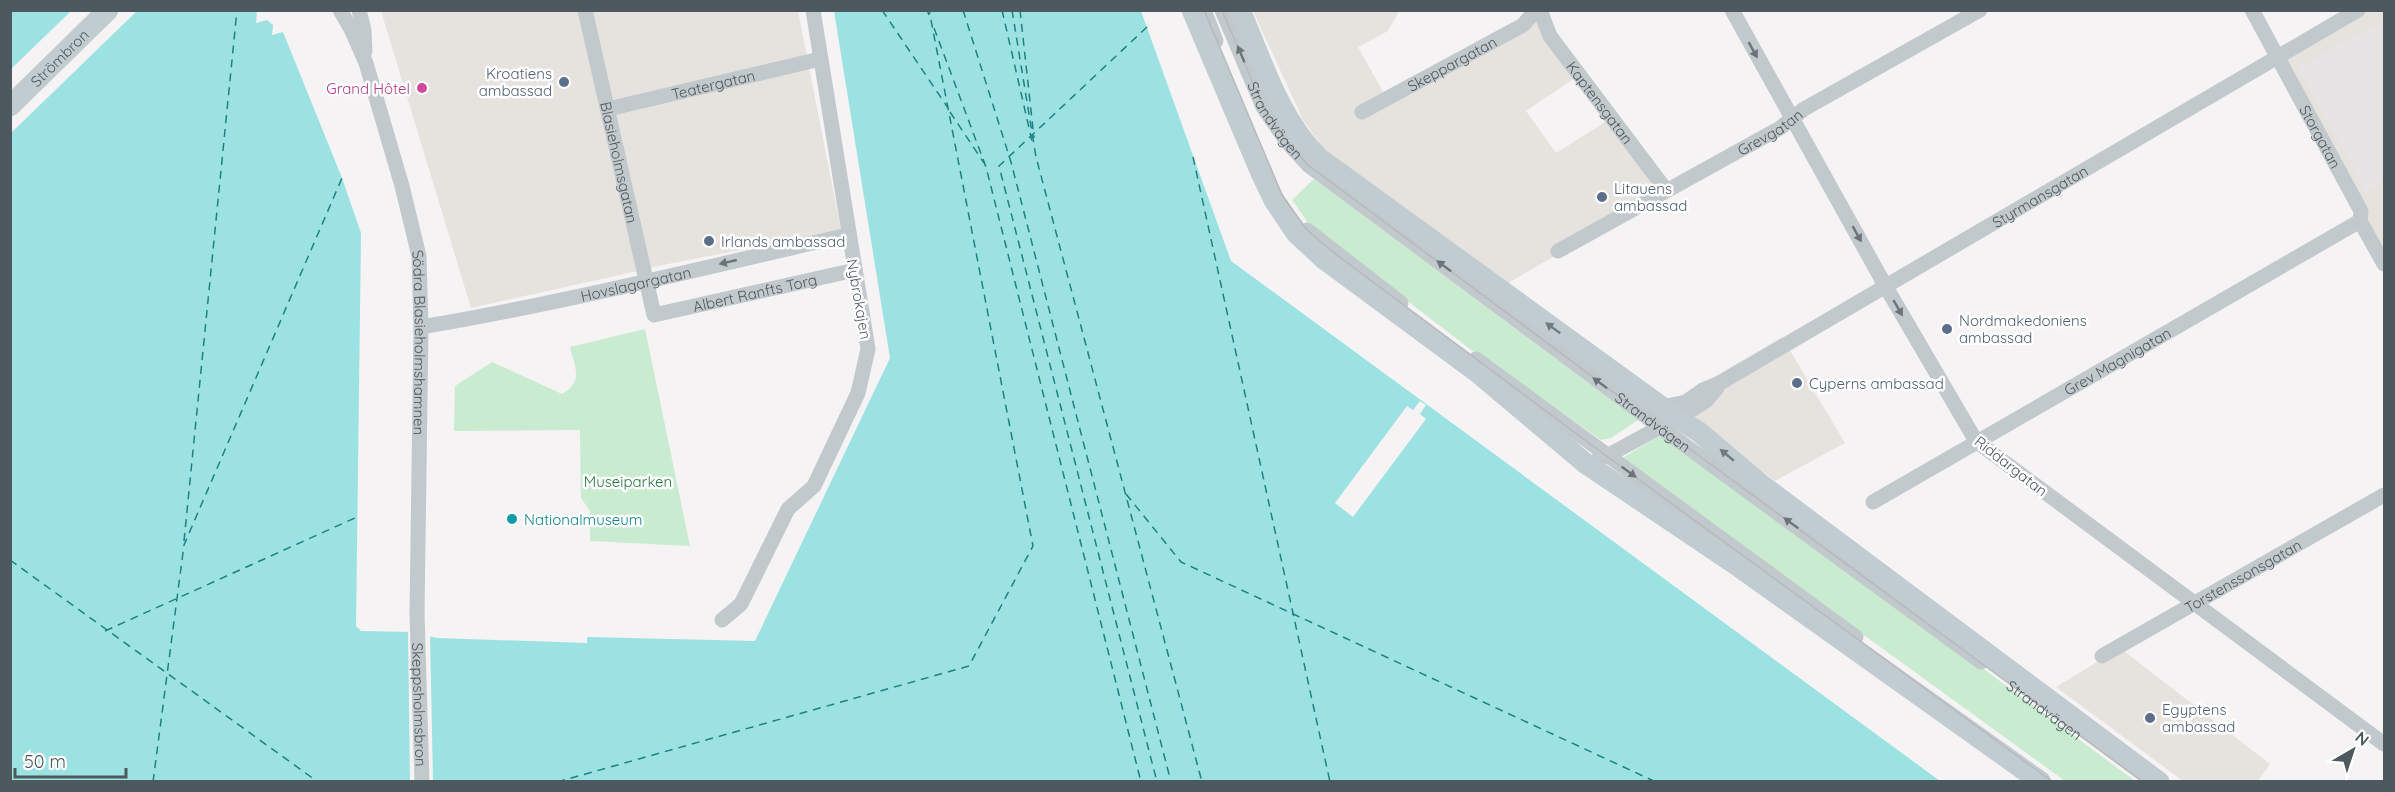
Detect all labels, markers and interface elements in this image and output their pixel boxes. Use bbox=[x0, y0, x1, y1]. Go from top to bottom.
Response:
street label: Strömbron bbox=[26, 25, 92, 91]
street label: Skeppargatan bbox=[1404, 32, 1500, 95]
one-way arrow bbox=[1748, 41, 1758, 58]
one-way arrow bbox=[1236, 45, 1246, 63]
street label: Kaptensgatan bbox=[1563, 57, 1637, 148]
place label: Kroatiens ambassad bbox=[479, 64, 552, 100]
street label: Teatergatan bbox=[669, 65, 757, 103]
marker: Kroatiens ambassad bbox=[557, 75, 571, 89]
place label: Grand Hôtel bbox=[326, 79, 410, 98]
street label: Strandvägen bbox=[1244, 79, 1307, 163]
marker: Grand Hôtel bbox=[415, 81, 429, 95]
street label: Blasieholmsgatan bbox=[596, 100, 642, 225]
street label: Storgatan bbox=[2296, 102, 2346, 172]
street label: Grevgatan bbox=[1734, 104, 1806, 159]
street label: Styrmansgatan bbox=[1988, 161, 2091, 231]
place label: Litauens ambassad bbox=[1614, 179, 1687, 215]
marker: Litauens ambassad bbox=[1595, 190, 1609, 204]
one-way arrow bbox=[1852, 226, 1862, 243]
place label: Irlands ambassad bbox=[721, 232, 845, 251]
marker: Irlands ambassad bbox=[702, 234, 716, 248]
street label: Södra Blasieholmshamnen bbox=[408, 248, 431, 435]
street label: Nybrokajen bbox=[843, 257, 875, 341]
one-way arrow bbox=[719, 258, 737, 268]
one-way arrow bbox=[1437, 260, 1453, 272]
street label: Hovslagargatan bbox=[579, 262, 693, 305]
street label: Albert Ranfts Torg bbox=[691, 269, 819, 316]
one-way arrow bbox=[1893, 300, 1904, 316]
place label: Nordmakedoniens ambassad bbox=[1959, 311, 2087, 347]
one-way arrow bbox=[1545, 322, 1560, 334]
marker: Nordmakedoniens ambassad bbox=[1940, 322, 1954, 336]
street label: Grev Magnigatan bbox=[2060, 323, 2174, 399]
place label: Cyperns ambassad bbox=[1809, 374, 1944, 393]
marker: Cyperns ambassad bbox=[1790, 376, 1804, 390]
one-way arrow bbox=[1593, 377, 1608, 389]
street label: Strandvägen bbox=[1612, 388, 1695, 456]
street label: Riddargatan bbox=[1971, 432, 2051, 500]
one-way arrow bbox=[1719, 449, 1735, 462]
one-way arrow bbox=[1620, 466, 1636, 478]
park label: Museiparken bbox=[584, 472, 672, 491]
place label: Nationalmuseum bbox=[524, 510, 643, 529]
marker: Nationalmuseum bbox=[505, 512, 519, 526]
one-way arrow bbox=[1784, 517, 1800, 529]
street label: Torstenssonsgatan bbox=[2181, 535, 2304, 617]
street label: Skeppsholmsbron bbox=[408, 642, 431, 767]
street label: Strandvägen bbox=[2003, 676, 2086, 744]
place label: Egyptens ambassad bbox=[2162, 700, 2235, 736]
marker: Egyptens ambassad bbox=[2143, 711, 2157, 725]
north arrow bbox=[2323, 720, 2383, 780]
text: N bbox=[2352, 727, 2373, 750]
scale bar bbox=[15, 741, 126, 779]
text: 50 m bbox=[24, 750, 66, 773]

